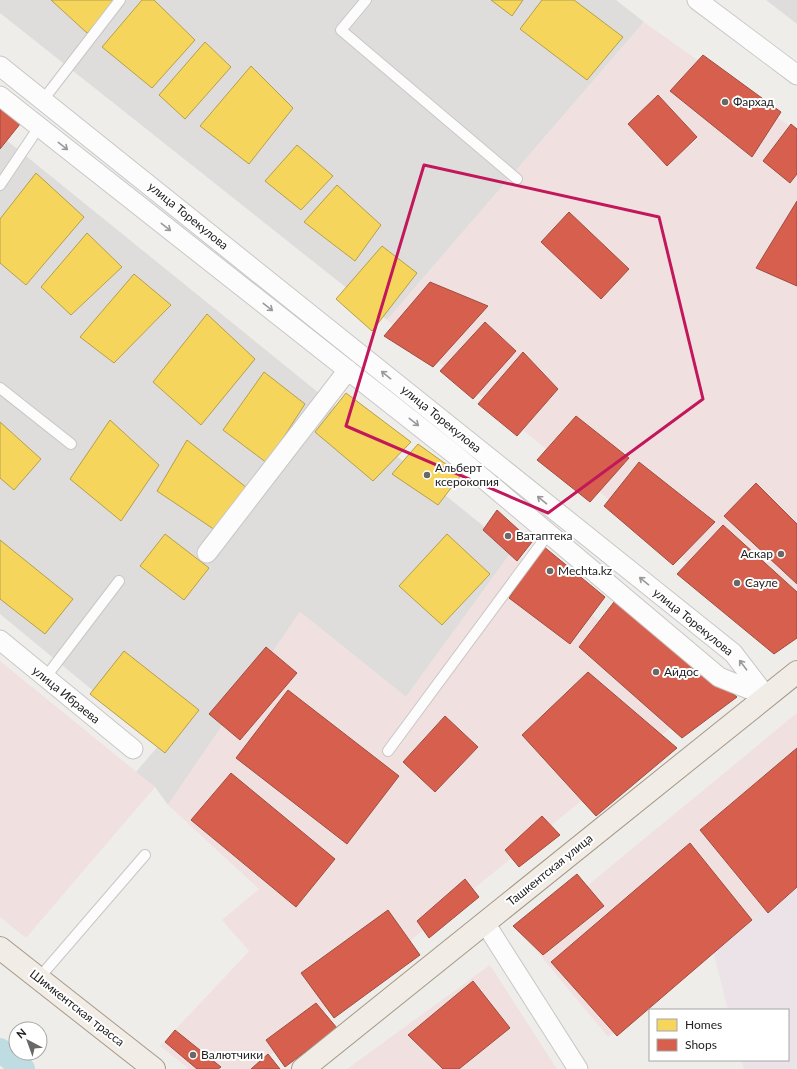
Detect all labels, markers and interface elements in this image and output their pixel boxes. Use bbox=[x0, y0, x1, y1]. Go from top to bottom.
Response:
place label: Фархад bbox=[733, 94, 775, 109]
marker: Фархад bbox=[720, 97, 730, 107]
one-way arrow bbox=[58, 142, 69, 151]
street label: улица Торекулова bbox=[145, 179, 231, 253]
one-way arrow bbox=[160, 222, 171, 231]
one-way arrow bbox=[262, 303, 273, 311]
one-way arrow bbox=[381, 371, 392, 379]
street label: улица Торекулова bbox=[398, 382, 484, 456]
one-way arrow bbox=[409, 418, 420, 426]
place label: Альберт ксерокопия bbox=[435, 460, 499, 489]
marker: Альберт ксерокопия bbox=[422, 470, 432, 480]
one-way arrow bbox=[537, 496, 548, 504]
place label: Ватаптека bbox=[516, 528, 573, 543]
marker: Ватаптека bbox=[503, 531, 513, 541]
place label: Аскар bbox=[740, 546, 773, 561]
marker: Аскар bbox=[776, 549, 786, 559]
place label: Mechta.kz bbox=[558, 563, 613, 578]
marker: Mechta.kz bbox=[545, 566, 555, 576]
place label: Сауле bbox=[745, 575, 778, 590]
one-way arrow bbox=[638, 577, 649, 586]
marker: Сауле bbox=[732, 578, 742, 588]
street label: улица Торекулова bbox=[650, 585, 736, 659]
one-way arrow bbox=[738, 660, 747, 671]
street label: улица Ибраева bbox=[29, 663, 103, 727]
place label: Айдос bbox=[664, 664, 699, 679]
marker: Айдос bbox=[651, 667, 661, 677]
street label: Ташкентская улица bbox=[504, 830, 596, 909]
street label: Шимкентская трасса bbox=[27, 966, 128, 1049]
legend bbox=[649, 1009, 789, 1061]
text: Homes bbox=[685, 1017, 722, 1032]
north arrow bbox=[8, 1021, 48, 1061]
text: N bbox=[14, 1025, 29, 1041]
text: Shops bbox=[685, 1037, 717, 1052]
place label: Валютчики bbox=[201, 1047, 263, 1062]
marker: Валютчики bbox=[188, 1050, 198, 1060]

